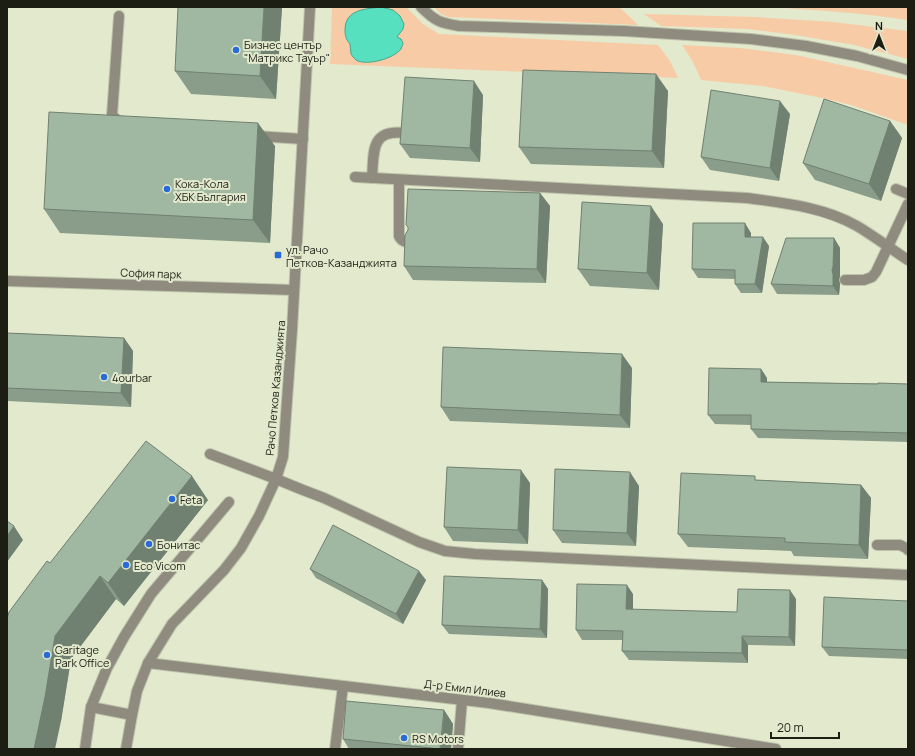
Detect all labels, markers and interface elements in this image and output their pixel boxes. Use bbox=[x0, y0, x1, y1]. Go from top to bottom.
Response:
north arrow bbox=[859, 16, 899, 56]
text: N bbox=[875, 18, 883, 33]
place label: Бизнес център "Матрикс Тауър" bbox=[244, 37, 330, 65]
marker: Бизнес център "Матрикс Тауър" bbox=[231, 45, 241, 55]
place label: Кока-Кола ХБК България bbox=[175, 176, 246, 204]
marker: Кока-Кола ХБК България bbox=[162, 184, 172, 194]
place label: ул. Рачо Петков-Казанджията bbox=[286, 242, 397, 270]
marker: ул. Рачо Петков-Казанджията bbox=[273, 250, 283, 260]
street label: София парк bbox=[120, 264, 182, 282]
street label: Рачо Петков Казанджията bbox=[262, 320, 288, 456]
place label: 4ourbar bbox=[112, 370, 152, 385]
marker: 4ourbar bbox=[99, 372, 109, 382]
place label: Feta bbox=[180, 492, 202, 507]
marker: Feta bbox=[167, 494, 177, 504]
place label: Бонитас bbox=[157, 537, 200, 552]
marker: Бонитас bbox=[144, 539, 154, 549]
place label: Eco Vicom bbox=[134, 558, 186, 573]
marker: Eco Vicom bbox=[121, 560, 131, 570]
place label: Garitage Park Office bbox=[55, 642, 110, 670]
marker: Garitage Park Office bbox=[42, 650, 52, 660]
street label: Д-р Емил Илиев bbox=[423, 676, 507, 700]
scale bar bbox=[771, 714, 839, 740]
text: 20 m bbox=[777, 719, 804, 736]
place label: RS Motors bbox=[412, 731, 464, 746]
marker: RS Motors bbox=[399, 733, 409, 743]

